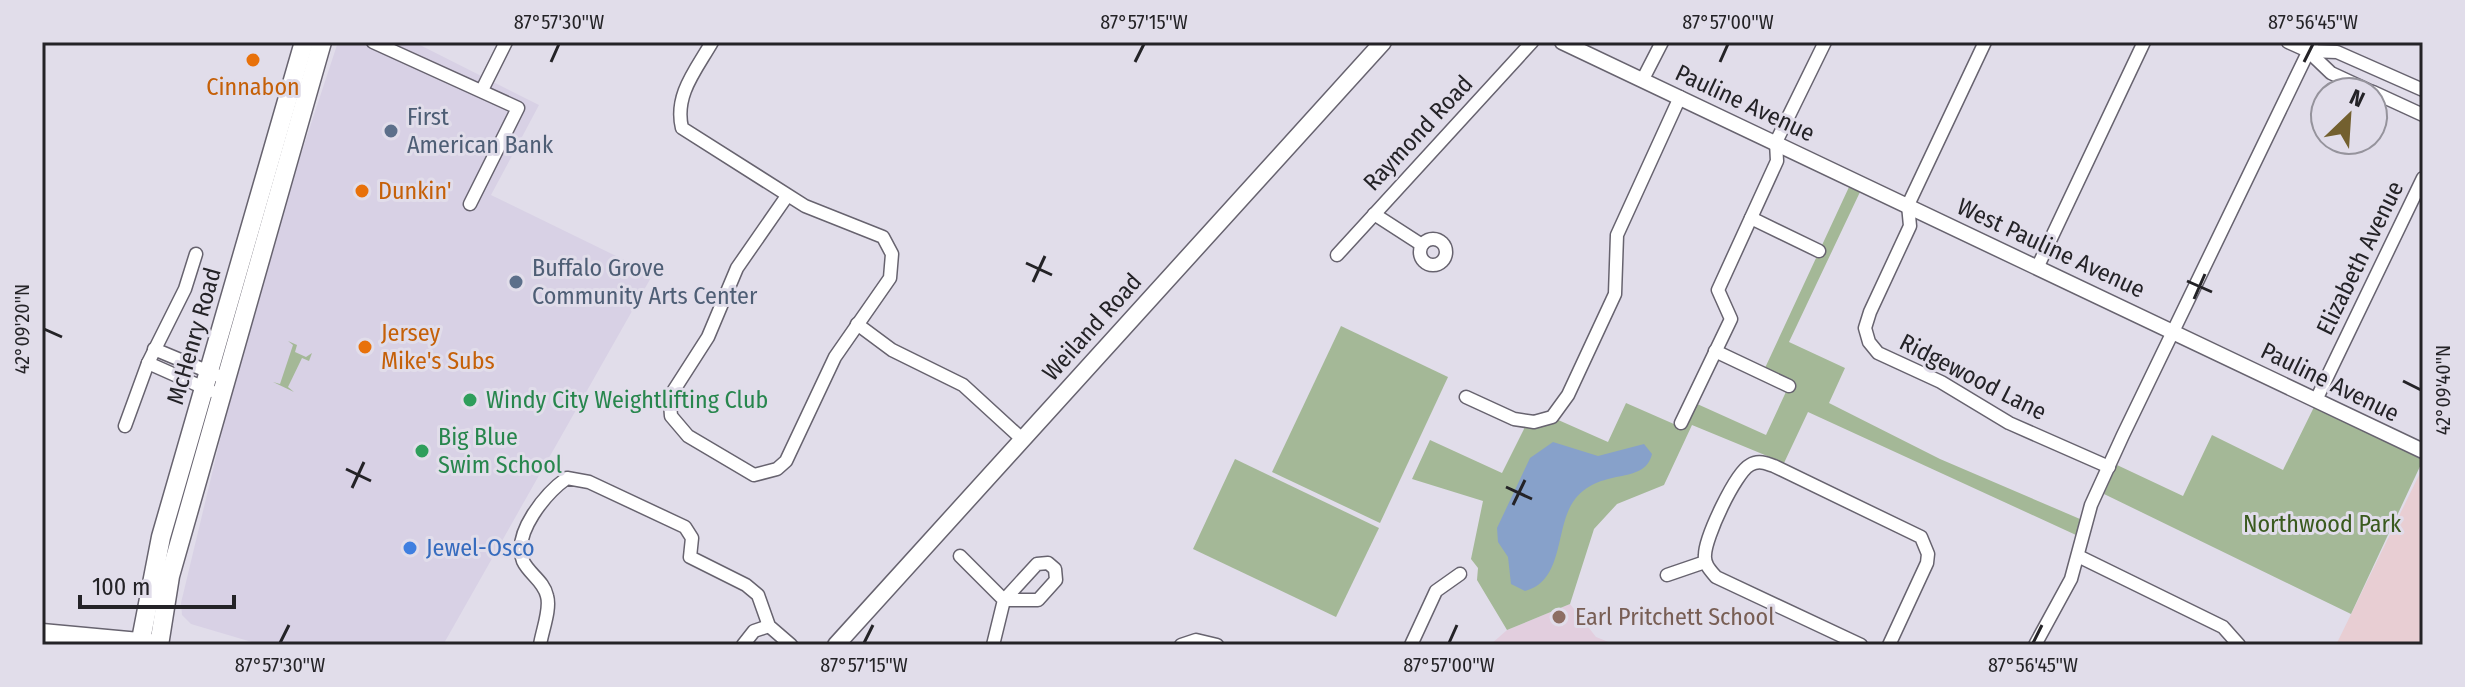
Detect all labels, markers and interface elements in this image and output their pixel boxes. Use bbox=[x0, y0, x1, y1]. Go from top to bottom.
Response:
text: 87°57'30"W bbox=[514, 10, 604, 34]
text: 87°57'15"W bbox=[1100, 10, 1188, 34]
text: 87°57'00"W bbox=[1682, 10, 1774, 34]
text: 87°56'45"W bbox=[2268, 10, 2358, 34]
marker: Cinnabon bbox=[244, 51, 262, 69]
street label: Pauline Avenue bbox=[1671, 59, 1819, 147]
street label: Raymond Road bbox=[1358, 70, 1478, 196]
place label: Cinnabon bbox=[206, 73, 300, 101]
north arrow bbox=[2309, 76, 2389, 156]
text: N bbox=[2346, 83, 2369, 113]
place label: First American Bank bbox=[407, 103, 554, 159]
marker: First American Bank bbox=[382, 122, 400, 140]
place label: Dunkin' bbox=[378, 177, 452, 205]
street label: Elizabeth Avenue bbox=[2311, 177, 2409, 339]
marker: Dunkin' bbox=[353, 182, 371, 200]
street label: West Pauline Avenue bbox=[1953, 192, 2149, 304]
place label: Buffalo Grove Community Arts Center bbox=[532, 254, 758, 310]
street label: McHenry Road bbox=[161, 264, 227, 408]
street label: Weiland Road bbox=[1037, 268, 1147, 386]
marker: Buffalo Grove Community Arts Center bbox=[507, 273, 525, 291]
text: 42°09'20"N bbox=[10, 284, 34, 374]
place label: Jersey Mike's Subs bbox=[381, 319, 495, 375]
street label: Ridgewood Lane bbox=[1895, 328, 2051, 426]
street label: Pauline Avenue bbox=[2256, 336, 2404, 428]
marker: Jersey Mike's Subs bbox=[356, 338, 374, 356]
text: 42°09'40"N bbox=[2431, 345, 2455, 435]
place label: Windy City Weightlifting Club bbox=[486, 386, 768, 414]
marker: Windy City Weightlifting Club bbox=[461, 391, 479, 409]
place label: Big Blue Swim School bbox=[438, 423, 562, 479]
marker: Big Blue Swim School bbox=[413, 442, 431, 460]
park label: Northwood Park bbox=[2243, 510, 2402, 538]
place label: Jewel-Osco bbox=[426, 534, 535, 562]
marker: Jewel-Osco bbox=[401, 539, 419, 557]
scale bar bbox=[80, 559, 234, 609]
text: 100 m bbox=[92, 573, 150, 601]
place label: Earl Pritchett School bbox=[1575, 603, 1775, 631]
marker: Earl Pritchett School bbox=[1550, 608, 1568, 626]
text: 87°57'30"W bbox=[235, 653, 325, 677]
text: 87°57'15"W bbox=[820, 653, 908, 677]
text: 87°57'00"W bbox=[1403, 653, 1495, 677]
text: 87°56'45"W bbox=[1988, 653, 2078, 677]

